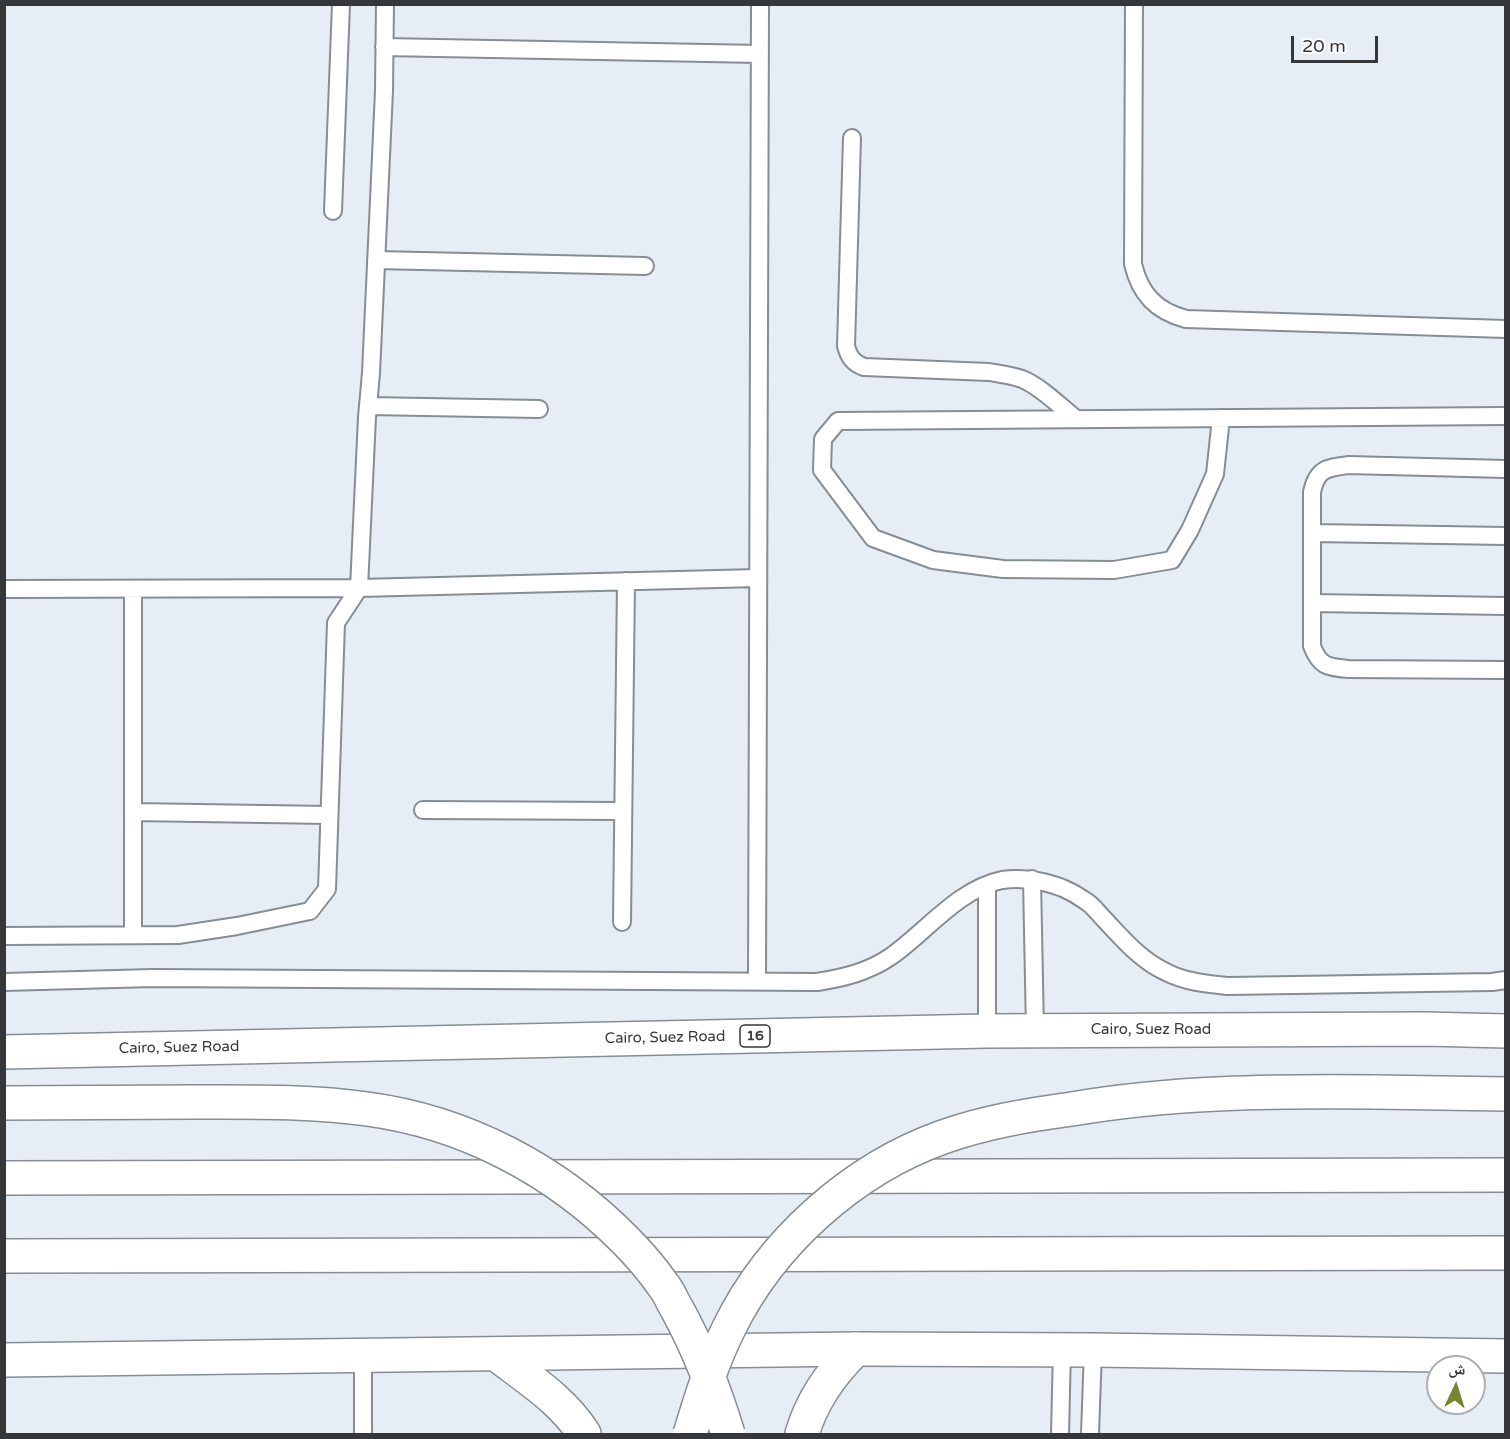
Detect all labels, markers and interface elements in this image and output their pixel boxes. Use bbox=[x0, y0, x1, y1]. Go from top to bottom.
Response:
scale bar bbox=[1294, 24, 1381, 62]
text: 20 m bbox=[1302, 35, 1346, 57]
street label: Cairo, Suez Road bbox=[1091, 1021, 1211, 1039]
road number: 16 bbox=[740, 1025, 770, 1047]
street label: Cairo, Suez Road bbox=[605, 1028, 725, 1048]
street label: Cairo, Suez Road bbox=[119, 1038, 239, 1058]
north arrow bbox=[1426, 1355, 1486, 1415]
text: ش bbox=[1448, 1358, 1466, 1380]

